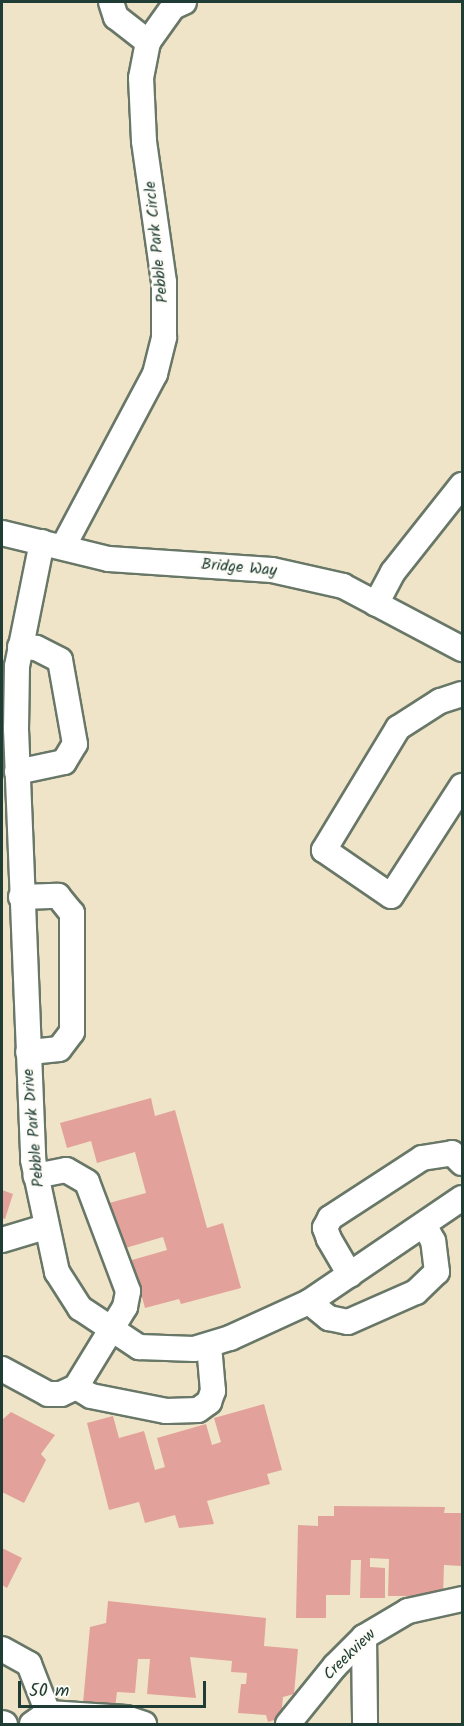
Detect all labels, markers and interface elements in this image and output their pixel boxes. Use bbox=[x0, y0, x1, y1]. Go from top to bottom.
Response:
street label: Pebble Park Circle bbox=[141, 180, 173, 304]
street label: Bridge Way bbox=[200, 555, 278, 581]
street label: Pebble Park Drive bbox=[19, 1068, 49, 1188]
street label: Creekview bbox=[320, 1625, 380, 1685]
scale bar bbox=[21, 1669, 208, 1707]
text: 50 m bbox=[29, 1677, 69, 1706]

